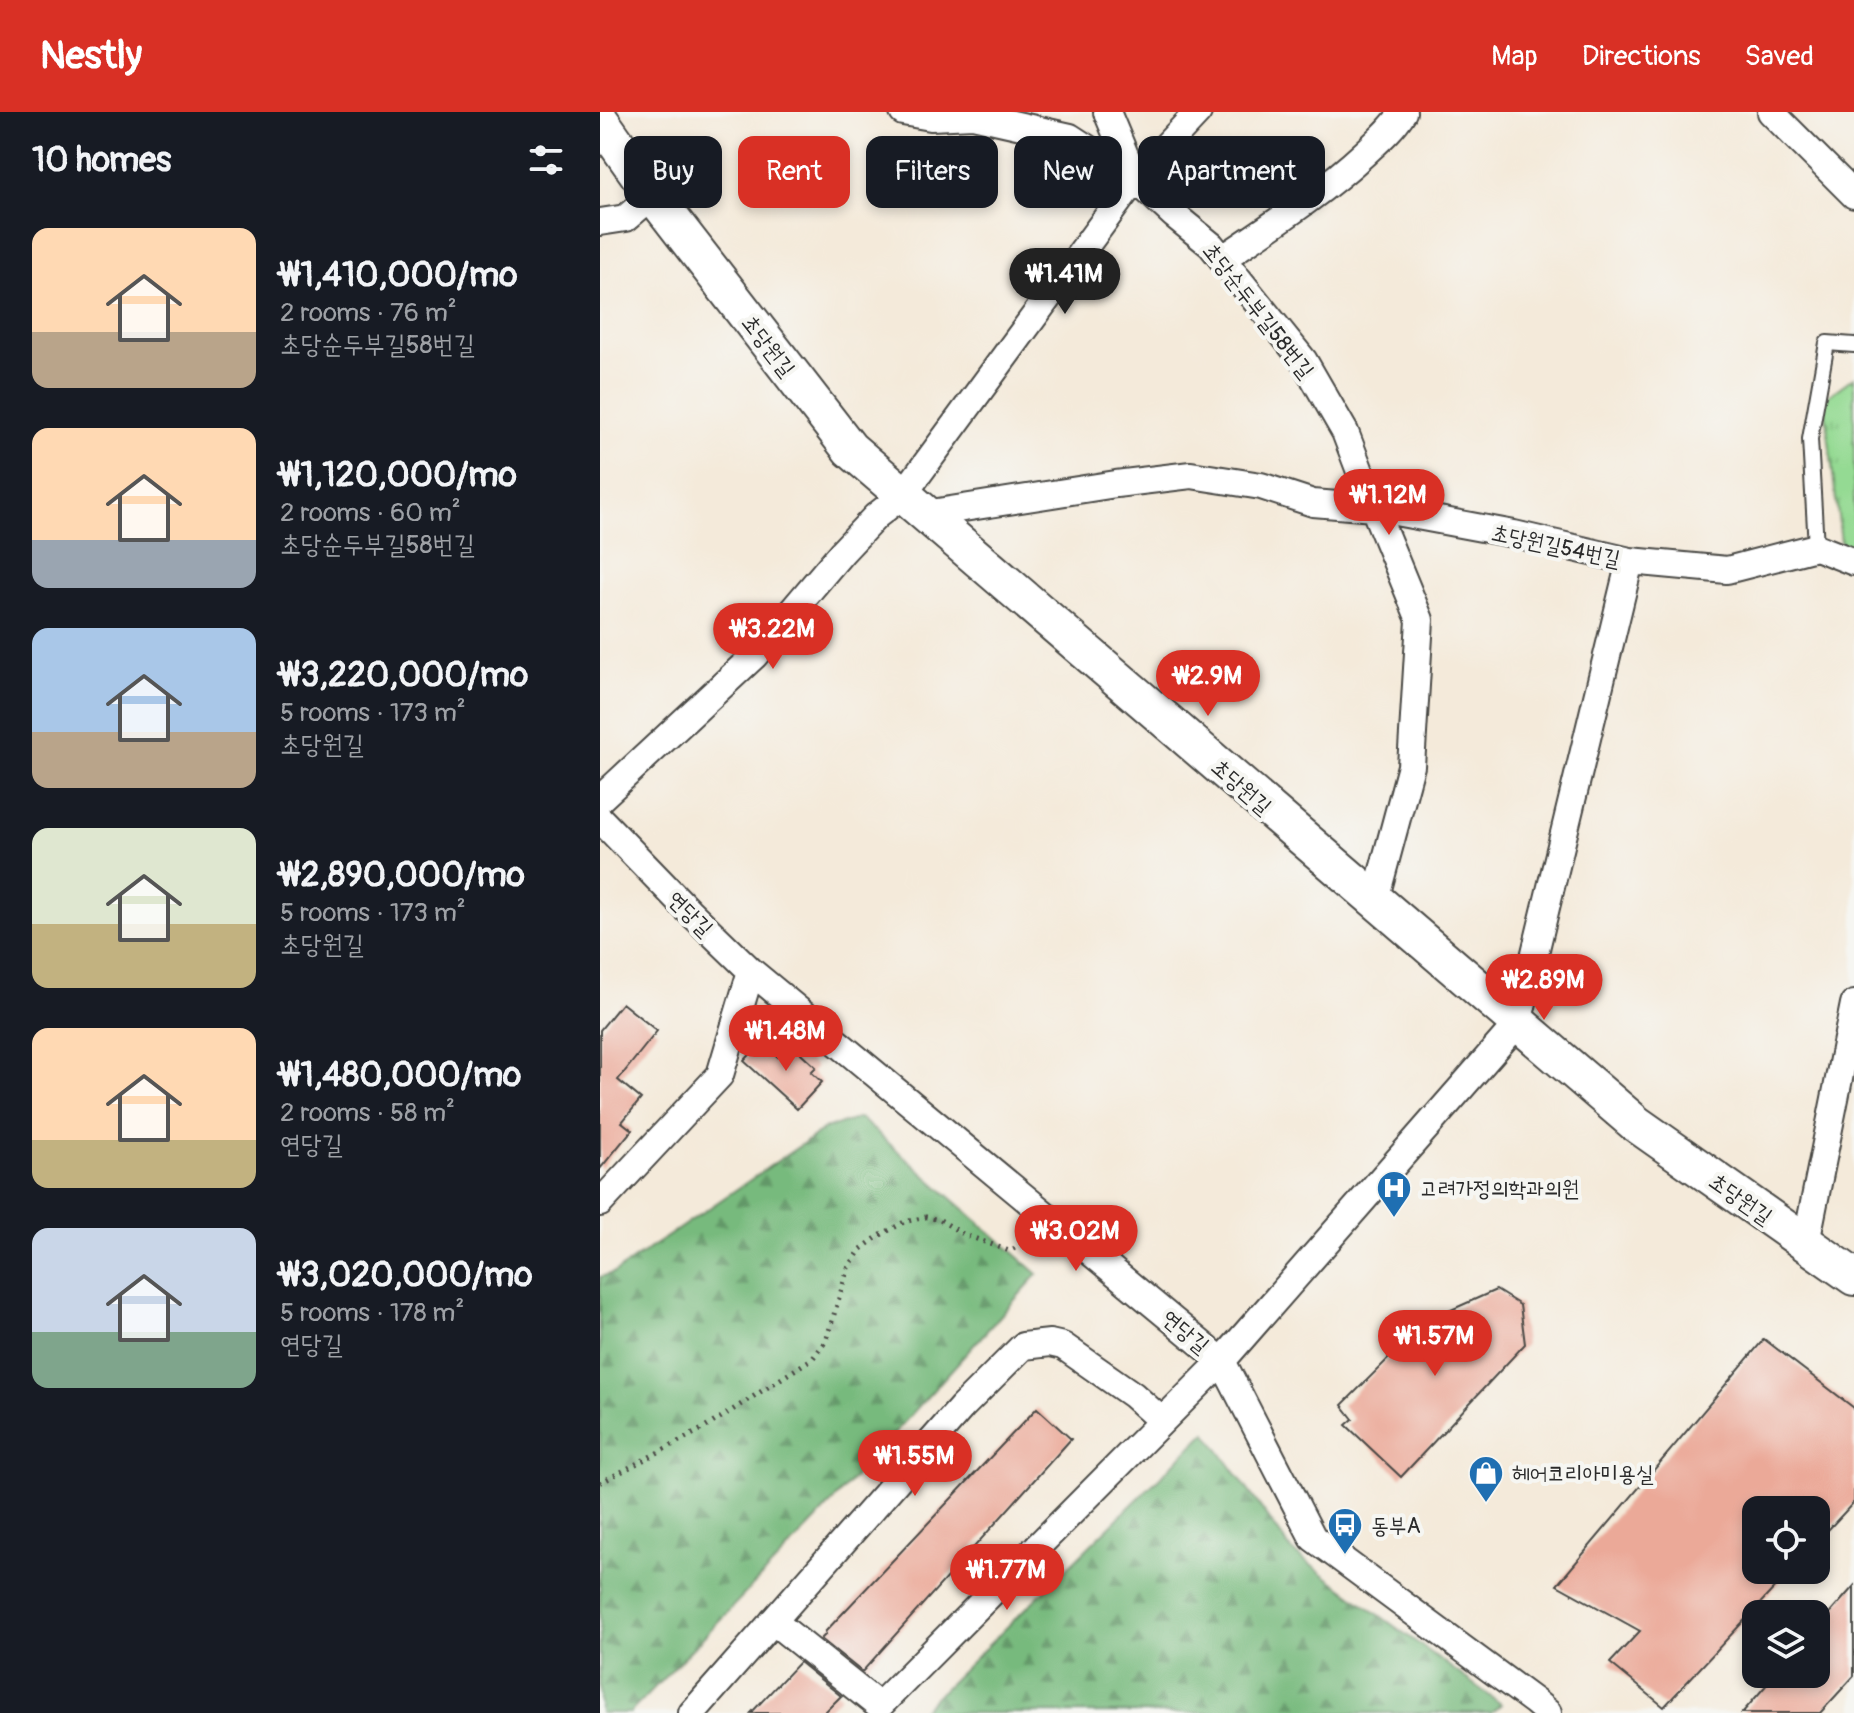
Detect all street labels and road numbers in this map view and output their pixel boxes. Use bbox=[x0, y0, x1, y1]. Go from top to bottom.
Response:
street label: 초당순두부길58번길 bbox=[1196, 237, 1320, 384]
street label: 초당원길 bbox=[735, 309, 801, 382]
street label: 초당원길54번길 bbox=[1489, 519, 1623, 573]
street label: 초당원길 bbox=[1205, 753, 1277, 821]
street label: 연당길 bbox=[662, 885, 719, 943]
street label: 초당원길 bbox=[1703, 1167, 1778, 1231]
street label: 연당길 bbox=[1156, 1304, 1215, 1360]

